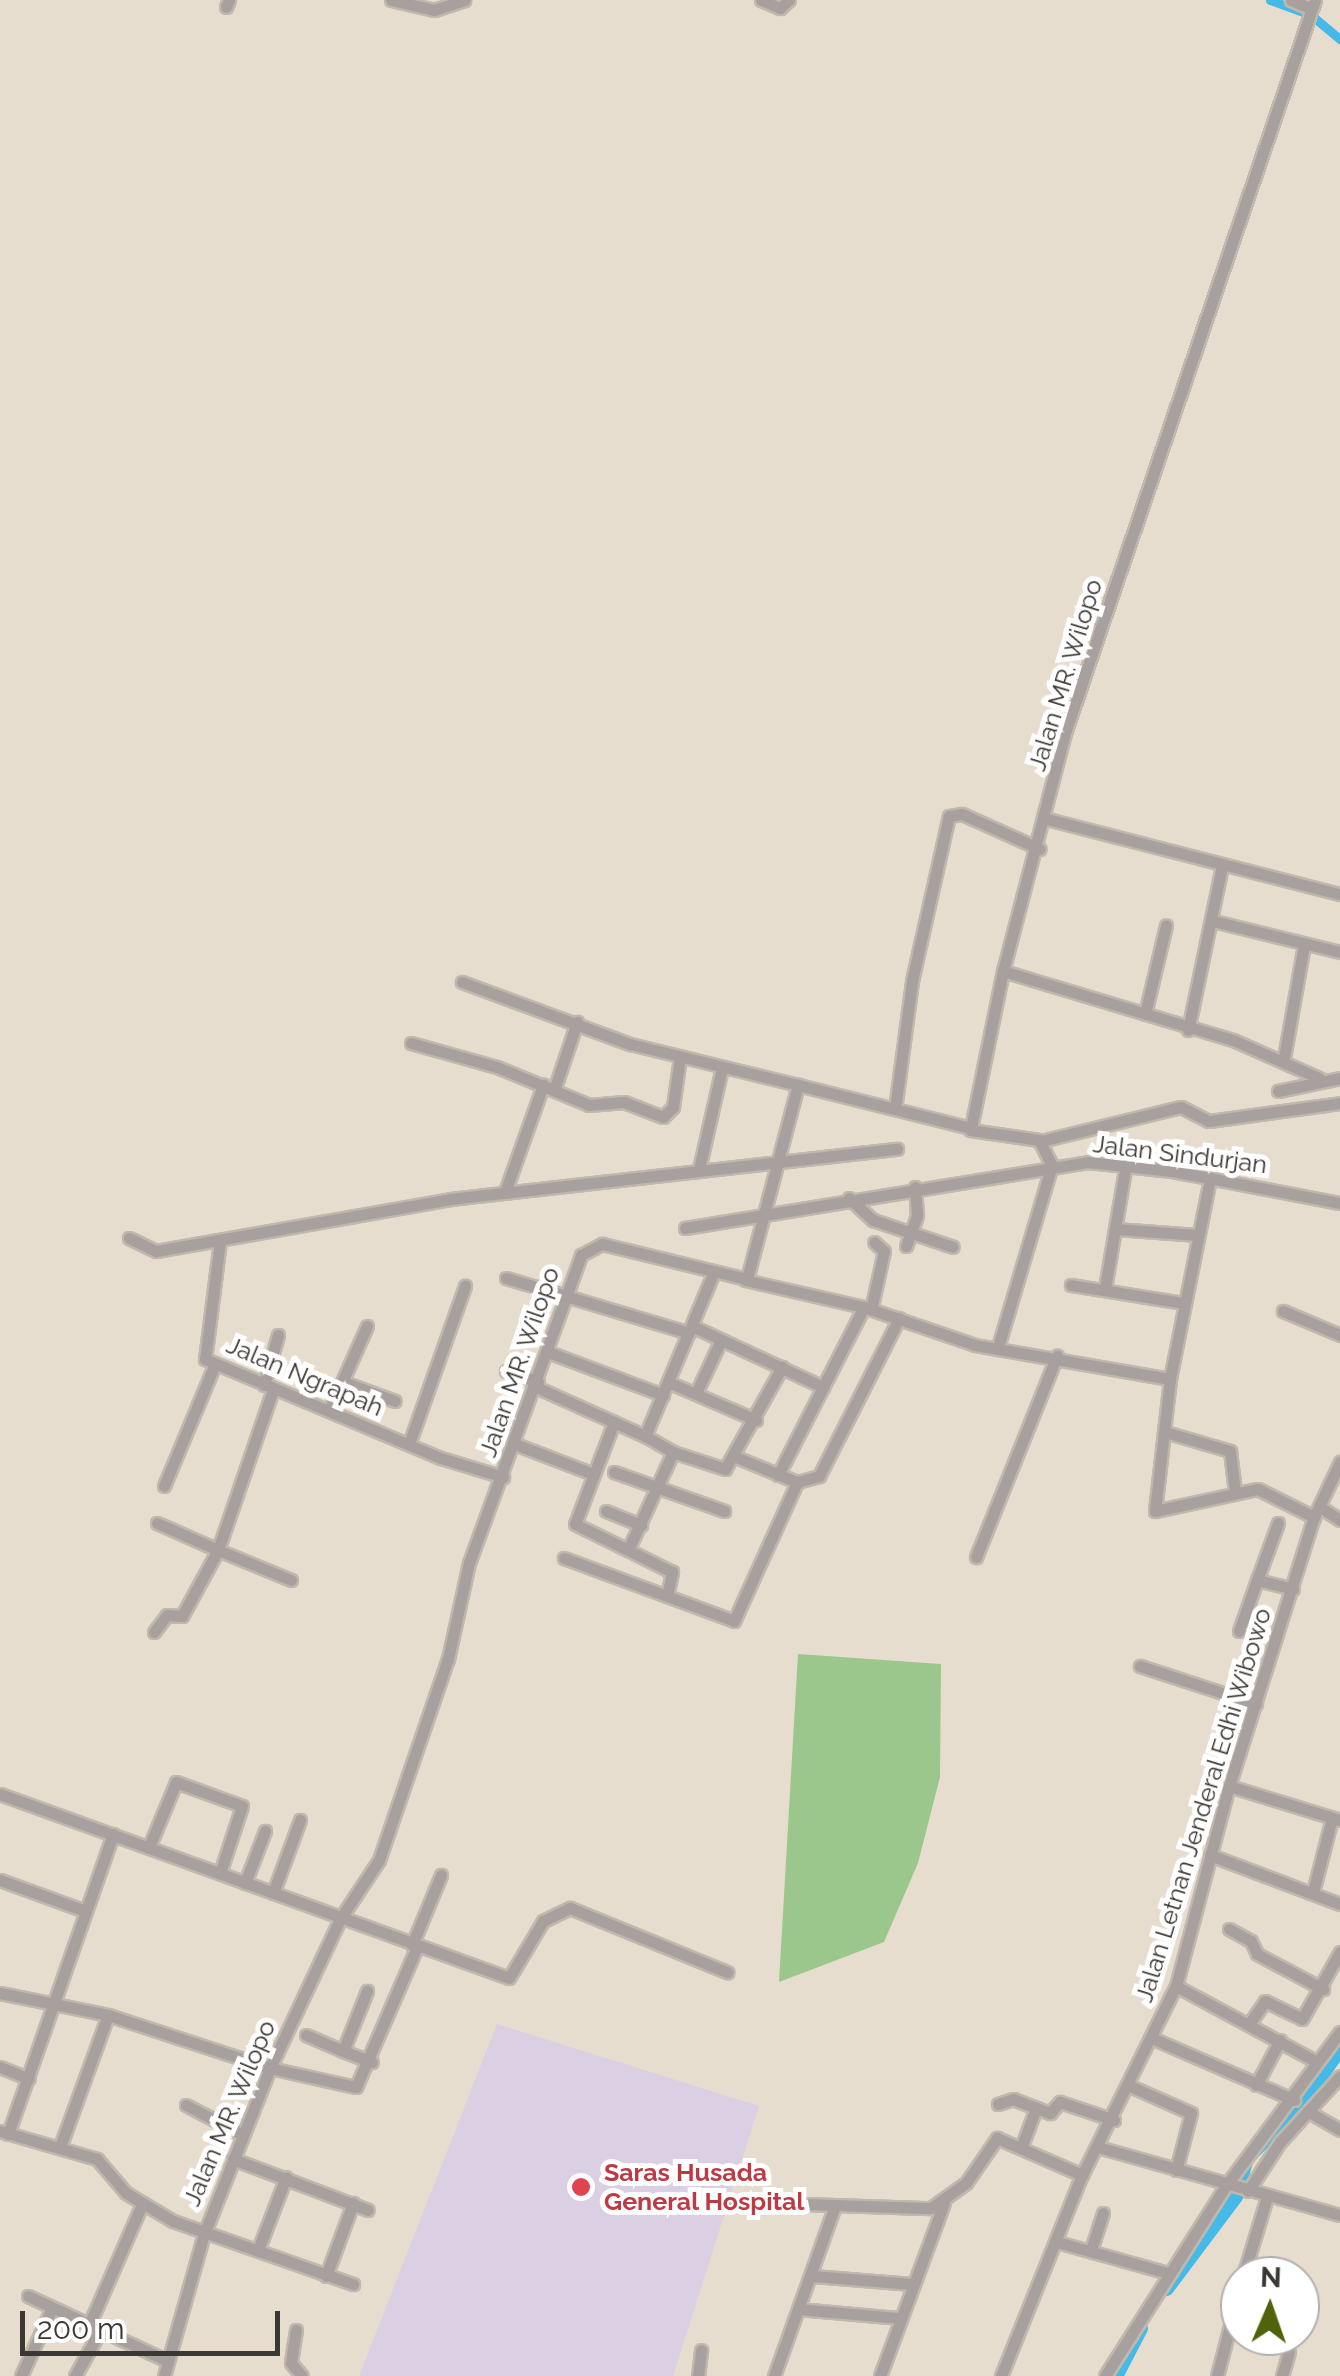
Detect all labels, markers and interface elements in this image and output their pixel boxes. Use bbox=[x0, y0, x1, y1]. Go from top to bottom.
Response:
street label: Jalan MR. Wilopo bbox=[1021, 575, 1109, 775]
street label: Jalan Sindurjan bbox=[1091, 1128, 1269, 1180]
street label: Jalan MR. Wilopo bbox=[472, 1263, 566, 1461]
street label: Jalan Ngrapah bbox=[222, 1329, 388, 1423]
street label: Jalan Letnan Jenderal Edhi Wibowo bbox=[1128, 1603, 1278, 2007]
street label: Jalan MR. Wilopo bbox=[176, 2015, 282, 2211]
place label: Saras Husada General Hospital bbox=[604, 2158, 805, 2217]
marker: Saras Husada General Hospital bbox=[568, 2174, 594, 2200]
north arrow bbox=[1220, 2256, 1320, 2356]
text: N bbox=[1260, 2261, 1282, 2294]
scale bar bbox=[25, 2291, 285, 2353]
text: 200 m bbox=[37, 2311, 125, 2346]

